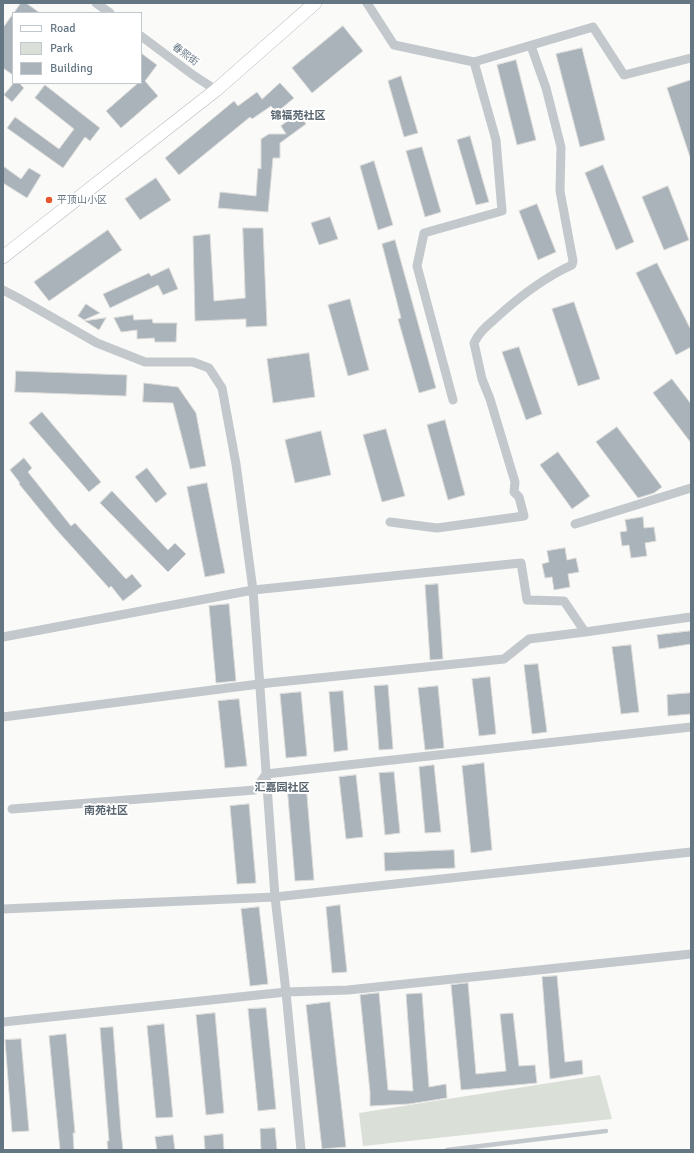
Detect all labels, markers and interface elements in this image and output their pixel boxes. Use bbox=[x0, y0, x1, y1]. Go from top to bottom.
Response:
legend bbox=[12, 12, 142, 84]
text: Road bbox=[50, 21, 76, 36]
text: Park bbox=[50, 41, 73, 56]
street label: 春熙街 bbox=[169, 41, 201, 69]
text: Building bbox=[50, 61, 93, 76]
district label: 锦福苑社区 bbox=[271, 109, 325, 123]
place label: 平顶山小区 bbox=[57, 194, 107, 206]
marker: 平顶山小区 bbox=[44, 195, 54, 205]
district label: 汇嘉园社区 bbox=[255, 781, 309, 795]
district label: 南苑社区 bbox=[84, 804, 128, 818]

